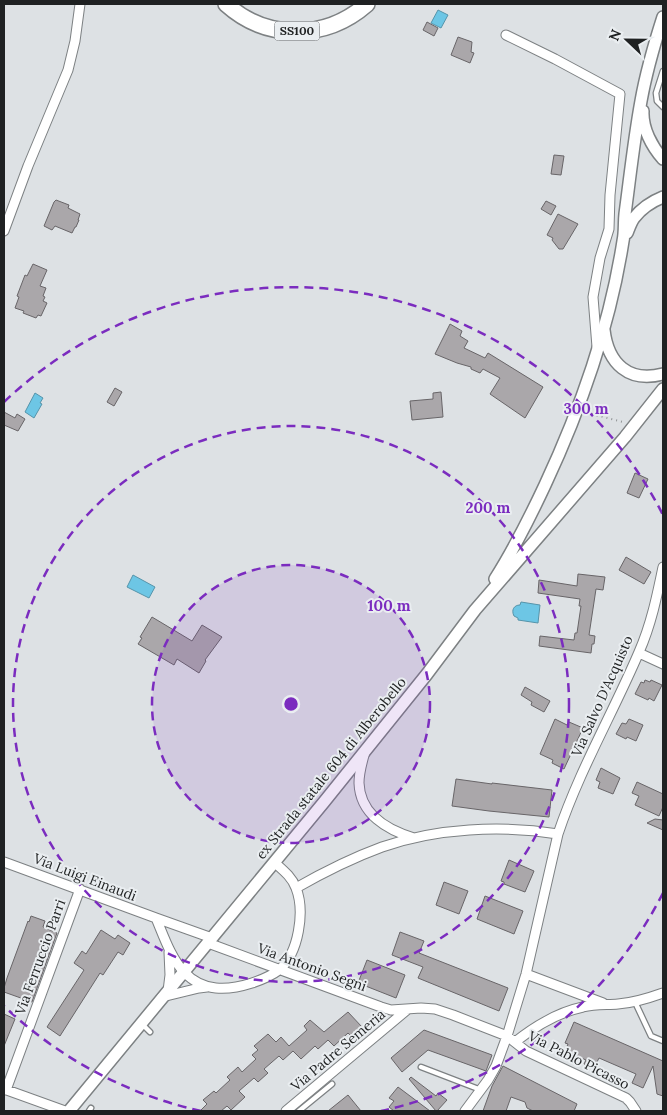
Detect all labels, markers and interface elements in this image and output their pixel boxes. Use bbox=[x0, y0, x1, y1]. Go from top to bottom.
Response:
north arrow bbox=[602, 15, 652, 65]
road number: SS100 bbox=[274, 22, 320, 40]
text: N bbox=[605, 27, 625, 44]
text: 300 m bbox=[563, 399, 609, 418]
text: 200 m bbox=[466, 498, 511, 517]
text: 100 m bbox=[368, 596, 411, 615]
street label: Via Salvo D'Acquisto bbox=[567, 633, 637, 760]
street label: ex Strada statale 604 di Alberobello bbox=[252, 673, 410, 863]
centre of rings bbox=[282, 695, 300, 713]
street label: Via Luigi Einaudi bbox=[30, 849, 139, 905]
street label: Via Ferruccio Parri bbox=[10, 897, 69, 1018]
street label: Via Antonio Segni bbox=[254, 939, 369, 995]
street label: Via Padre Semeria bbox=[286, 1005, 389, 1095]
street label: Via Pablo Picasso bbox=[524, 1026, 633, 1093]

